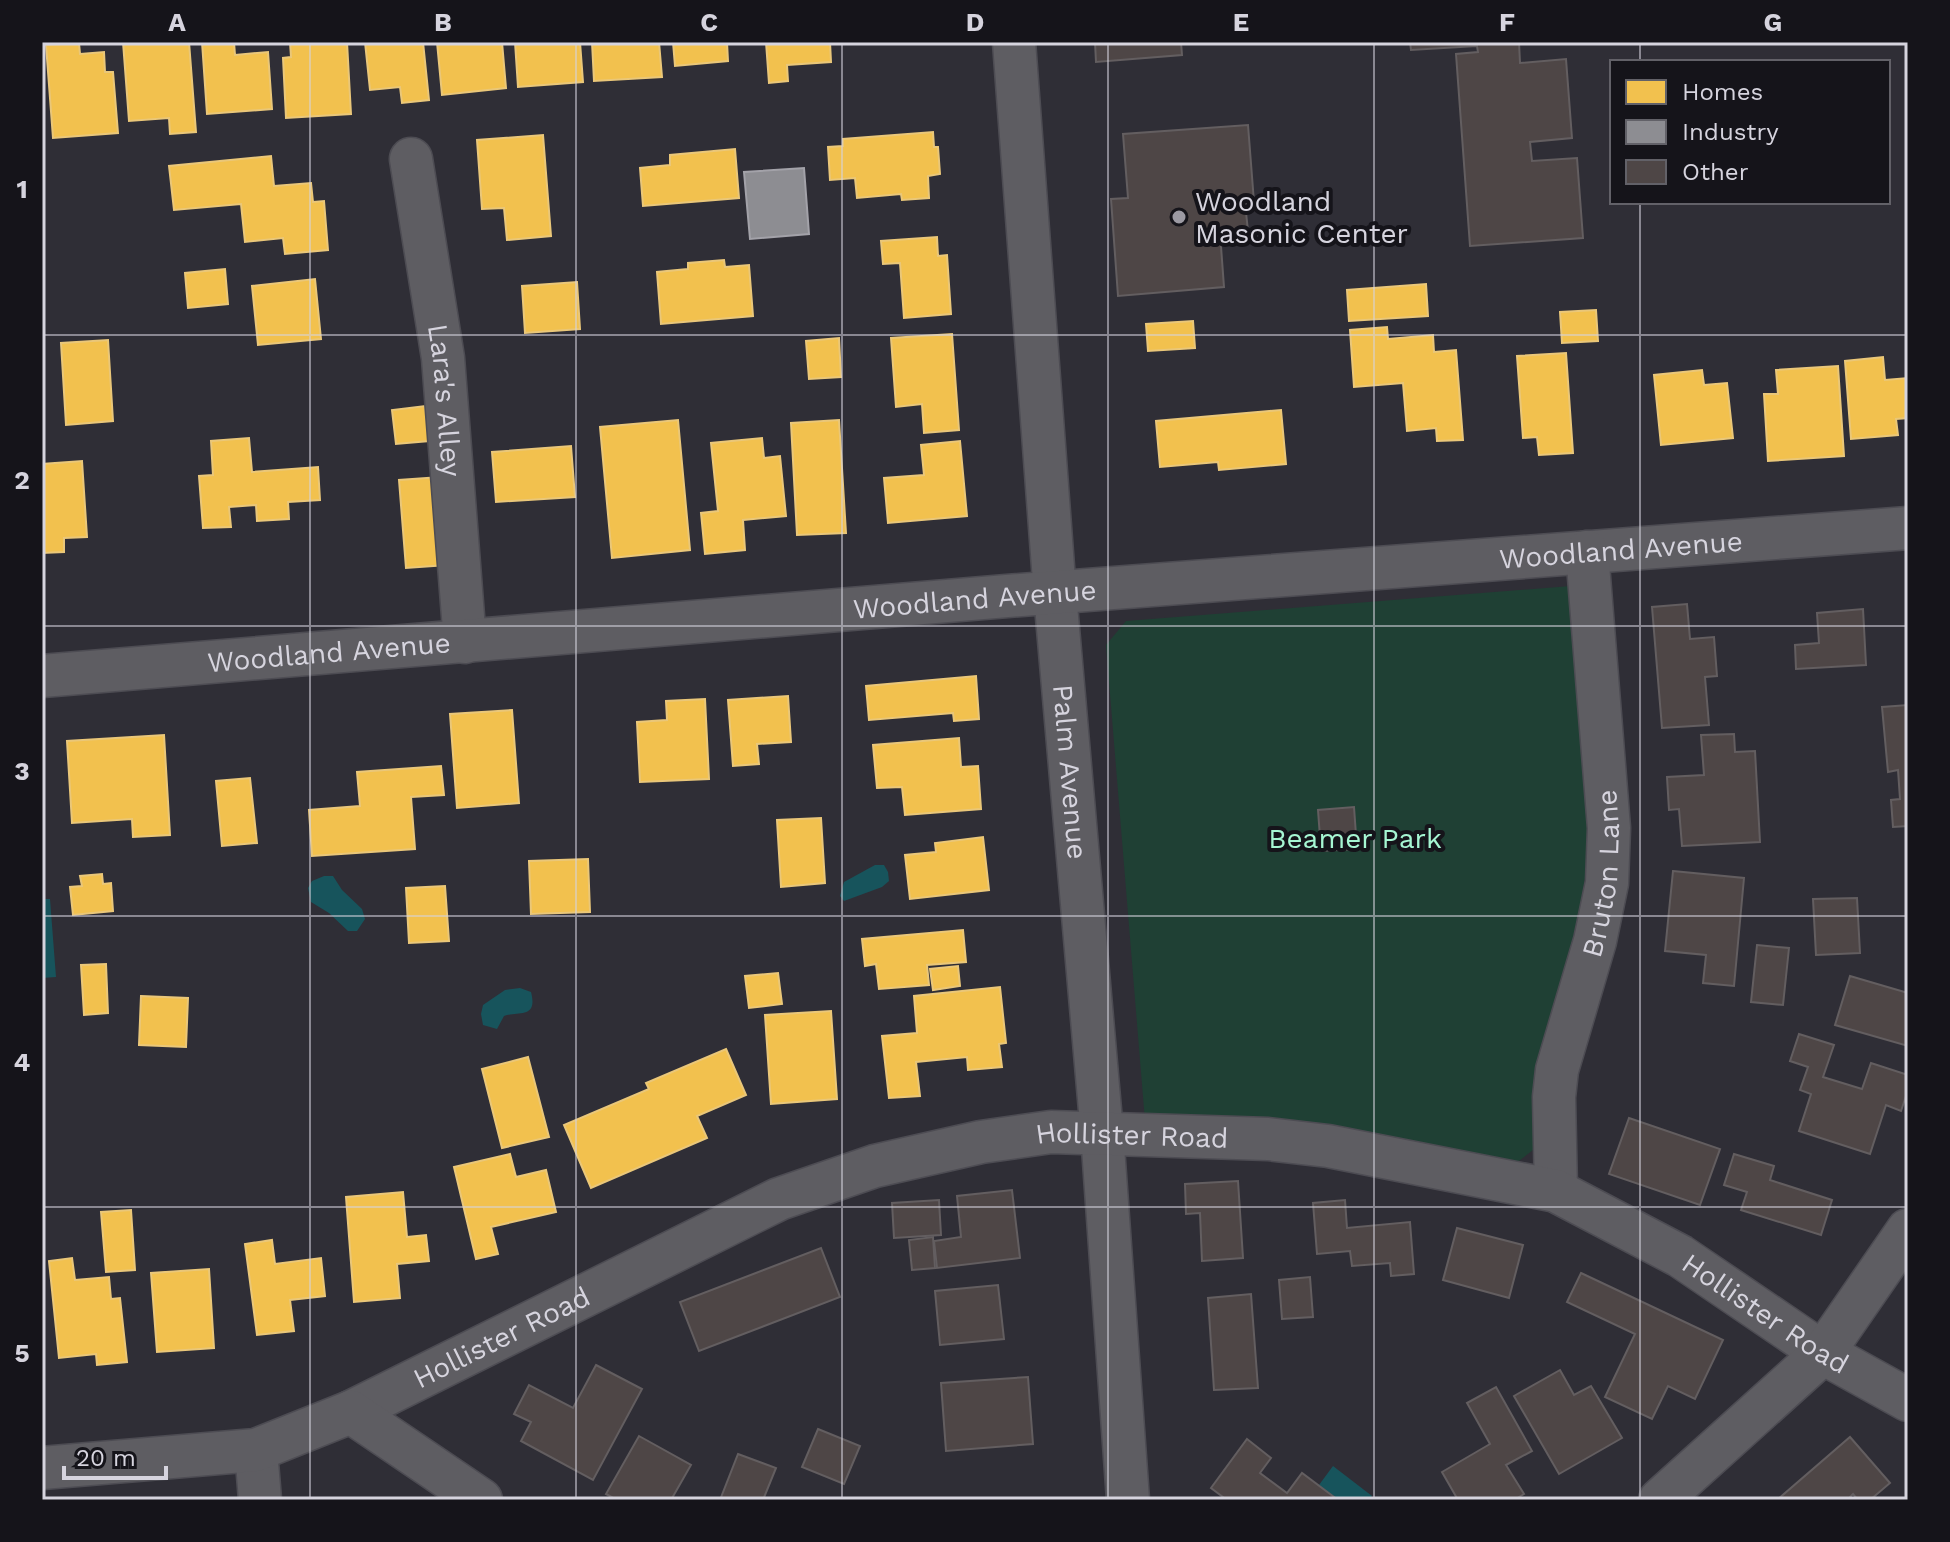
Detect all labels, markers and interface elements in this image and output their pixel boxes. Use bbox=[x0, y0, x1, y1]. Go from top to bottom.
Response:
text: A bbox=[168, 7, 186, 37]
text: B bbox=[434, 7, 452, 37]
text: C bbox=[700, 7, 718, 37]
text: D bbox=[966, 7, 984, 37]
text: E bbox=[1233, 7, 1249, 37]
text: F bbox=[1499, 7, 1515, 37]
text: G bbox=[1764, 7, 1782, 37]
legend bbox=[1610, 60, 1890, 204]
text: Homes bbox=[1682, 78, 1763, 106]
text: Industry bbox=[1682, 118, 1779, 146]
text: Other bbox=[1682, 158, 1749, 186]
text: 1 bbox=[16, 174, 28, 204]
place label: Woodland Masonic Center bbox=[1195, 185, 1408, 250]
marker: Woodland Masonic Center bbox=[1170, 208, 1188, 226]
street label: Lara's Alley bbox=[421, 322, 469, 479]
text: 2 bbox=[14, 465, 30, 495]
street label: Woodland Avenue bbox=[1498, 524, 1744, 575]
street label: Woodland Avenue bbox=[852, 573, 1098, 625]
street label: Woodland Avenue bbox=[206, 626, 452, 679]
street label: Palm Avenue bbox=[1046, 683, 1095, 861]
text: 3 bbox=[14, 756, 30, 786]
street label: Bruton Lane bbox=[1575, 788, 1626, 961]
park label: Beamer Park bbox=[1268, 822, 1442, 855]
text: 4 bbox=[14, 1047, 31, 1077]
street label: Hollister Road bbox=[1033, 1115, 1229, 1154]
street label: Hollister Road bbox=[1676, 1246, 1855, 1380]
street label: Hollister Road bbox=[408, 1279, 595, 1395]
text: 5 bbox=[14, 1338, 30, 1368]
scale bar bbox=[64, 1430, 166, 1480]
text: 20 m bbox=[76, 1444, 136, 1472]

